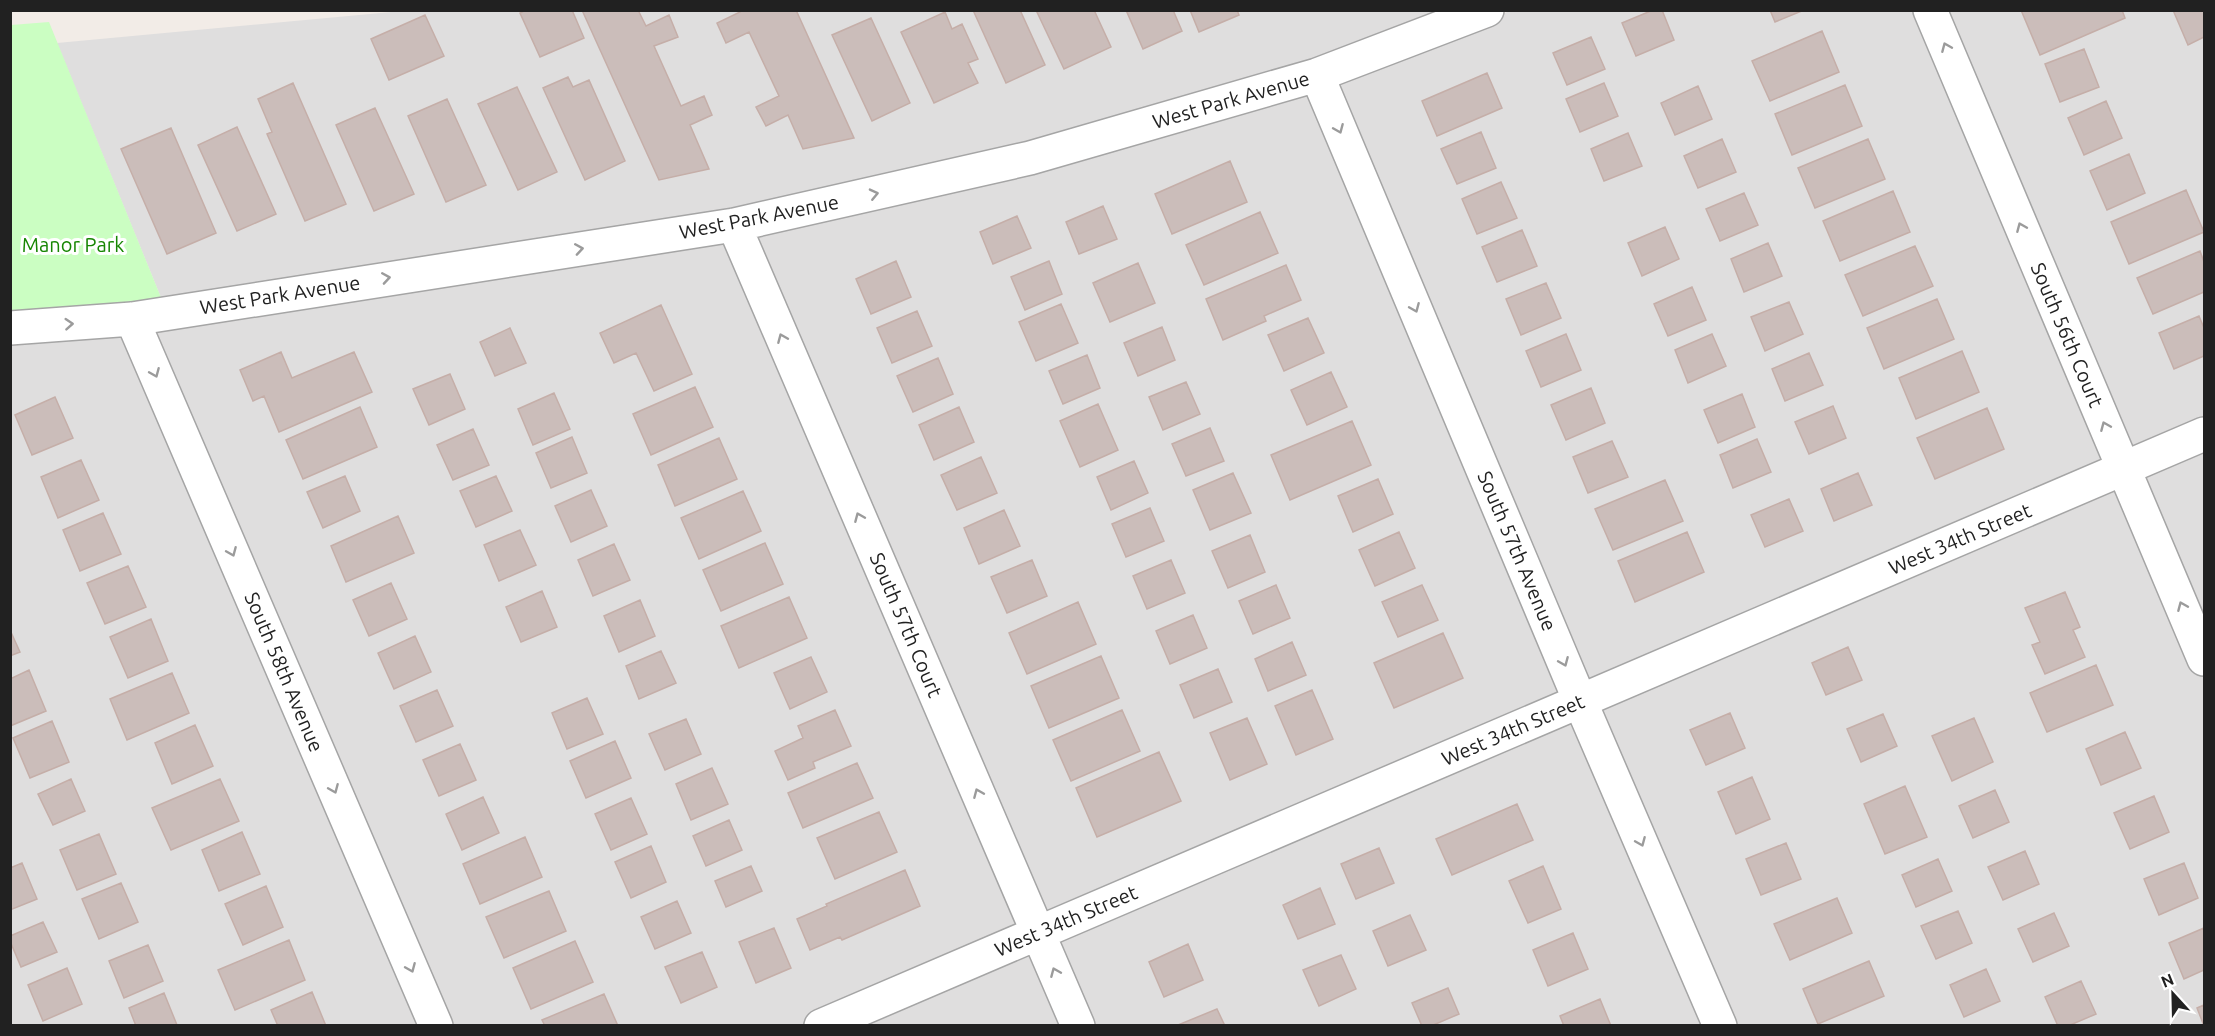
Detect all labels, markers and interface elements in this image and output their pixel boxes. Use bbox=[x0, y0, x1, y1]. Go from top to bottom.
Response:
one-way arrow bbox=[1941, 43, 1953, 54]
street label: West Park Avenue bbox=[1150, 66, 1312, 133]
one-way arrow bbox=[1332, 122, 1344, 133]
one-way arrow bbox=[869, 188, 879, 201]
street label: West Park Avenue bbox=[677, 190, 841, 243]
one-way arrow bbox=[2016, 222, 2028, 233]
park label: Manor Park bbox=[22, 233, 124, 256]
one-way arrow bbox=[575, 243, 584, 255]
street label: South 56th Court bbox=[2027, 259, 2108, 411]
street label: West Park Avenue bbox=[198, 270, 362, 319]
one-way arrow bbox=[381, 272, 391, 285]
one-way arrow bbox=[1408, 302, 1420, 313]
one-way arrow bbox=[64, 318, 73, 331]
one-way arrow bbox=[778, 333, 790, 344]
one-way arrow bbox=[148, 366, 160, 377]
one-way arrow bbox=[2100, 421, 2112, 432]
street label: South 57th Avenue bbox=[1473, 467, 1562, 634]
street label: West 34th Street bbox=[1885, 498, 2035, 579]
one-way arrow bbox=[855, 512, 867, 523]
one-way arrow bbox=[225, 545, 237, 556]
street label: South 57th Court bbox=[866, 549, 947, 701]
street label: South 58th Avenue bbox=[240, 588, 329, 755]
one-way arrow bbox=[2177, 601, 2189, 612]
one-way arrow bbox=[1557, 656, 1569, 667]
street label: West 34th Street bbox=[1438, 689, 1588, 770]
one-way arrow bbox=[327, 782, 339, 793]
one-way arrow bbox=[973, 788, 985, 799]
one-way arrow bbox=[1634, 835, 1646, 846]
street label: West 34th Street bbox=[991, 880, 1141, 961]
one-way arrow bbox=[404, 961, 416, 972]
north arrow bbox=[2143, 964, 2203, 1024]
one-way arrow bbox=[1050, 967, 1062, 978]
text: N bbox=[2158, 970, 2176, 991]

